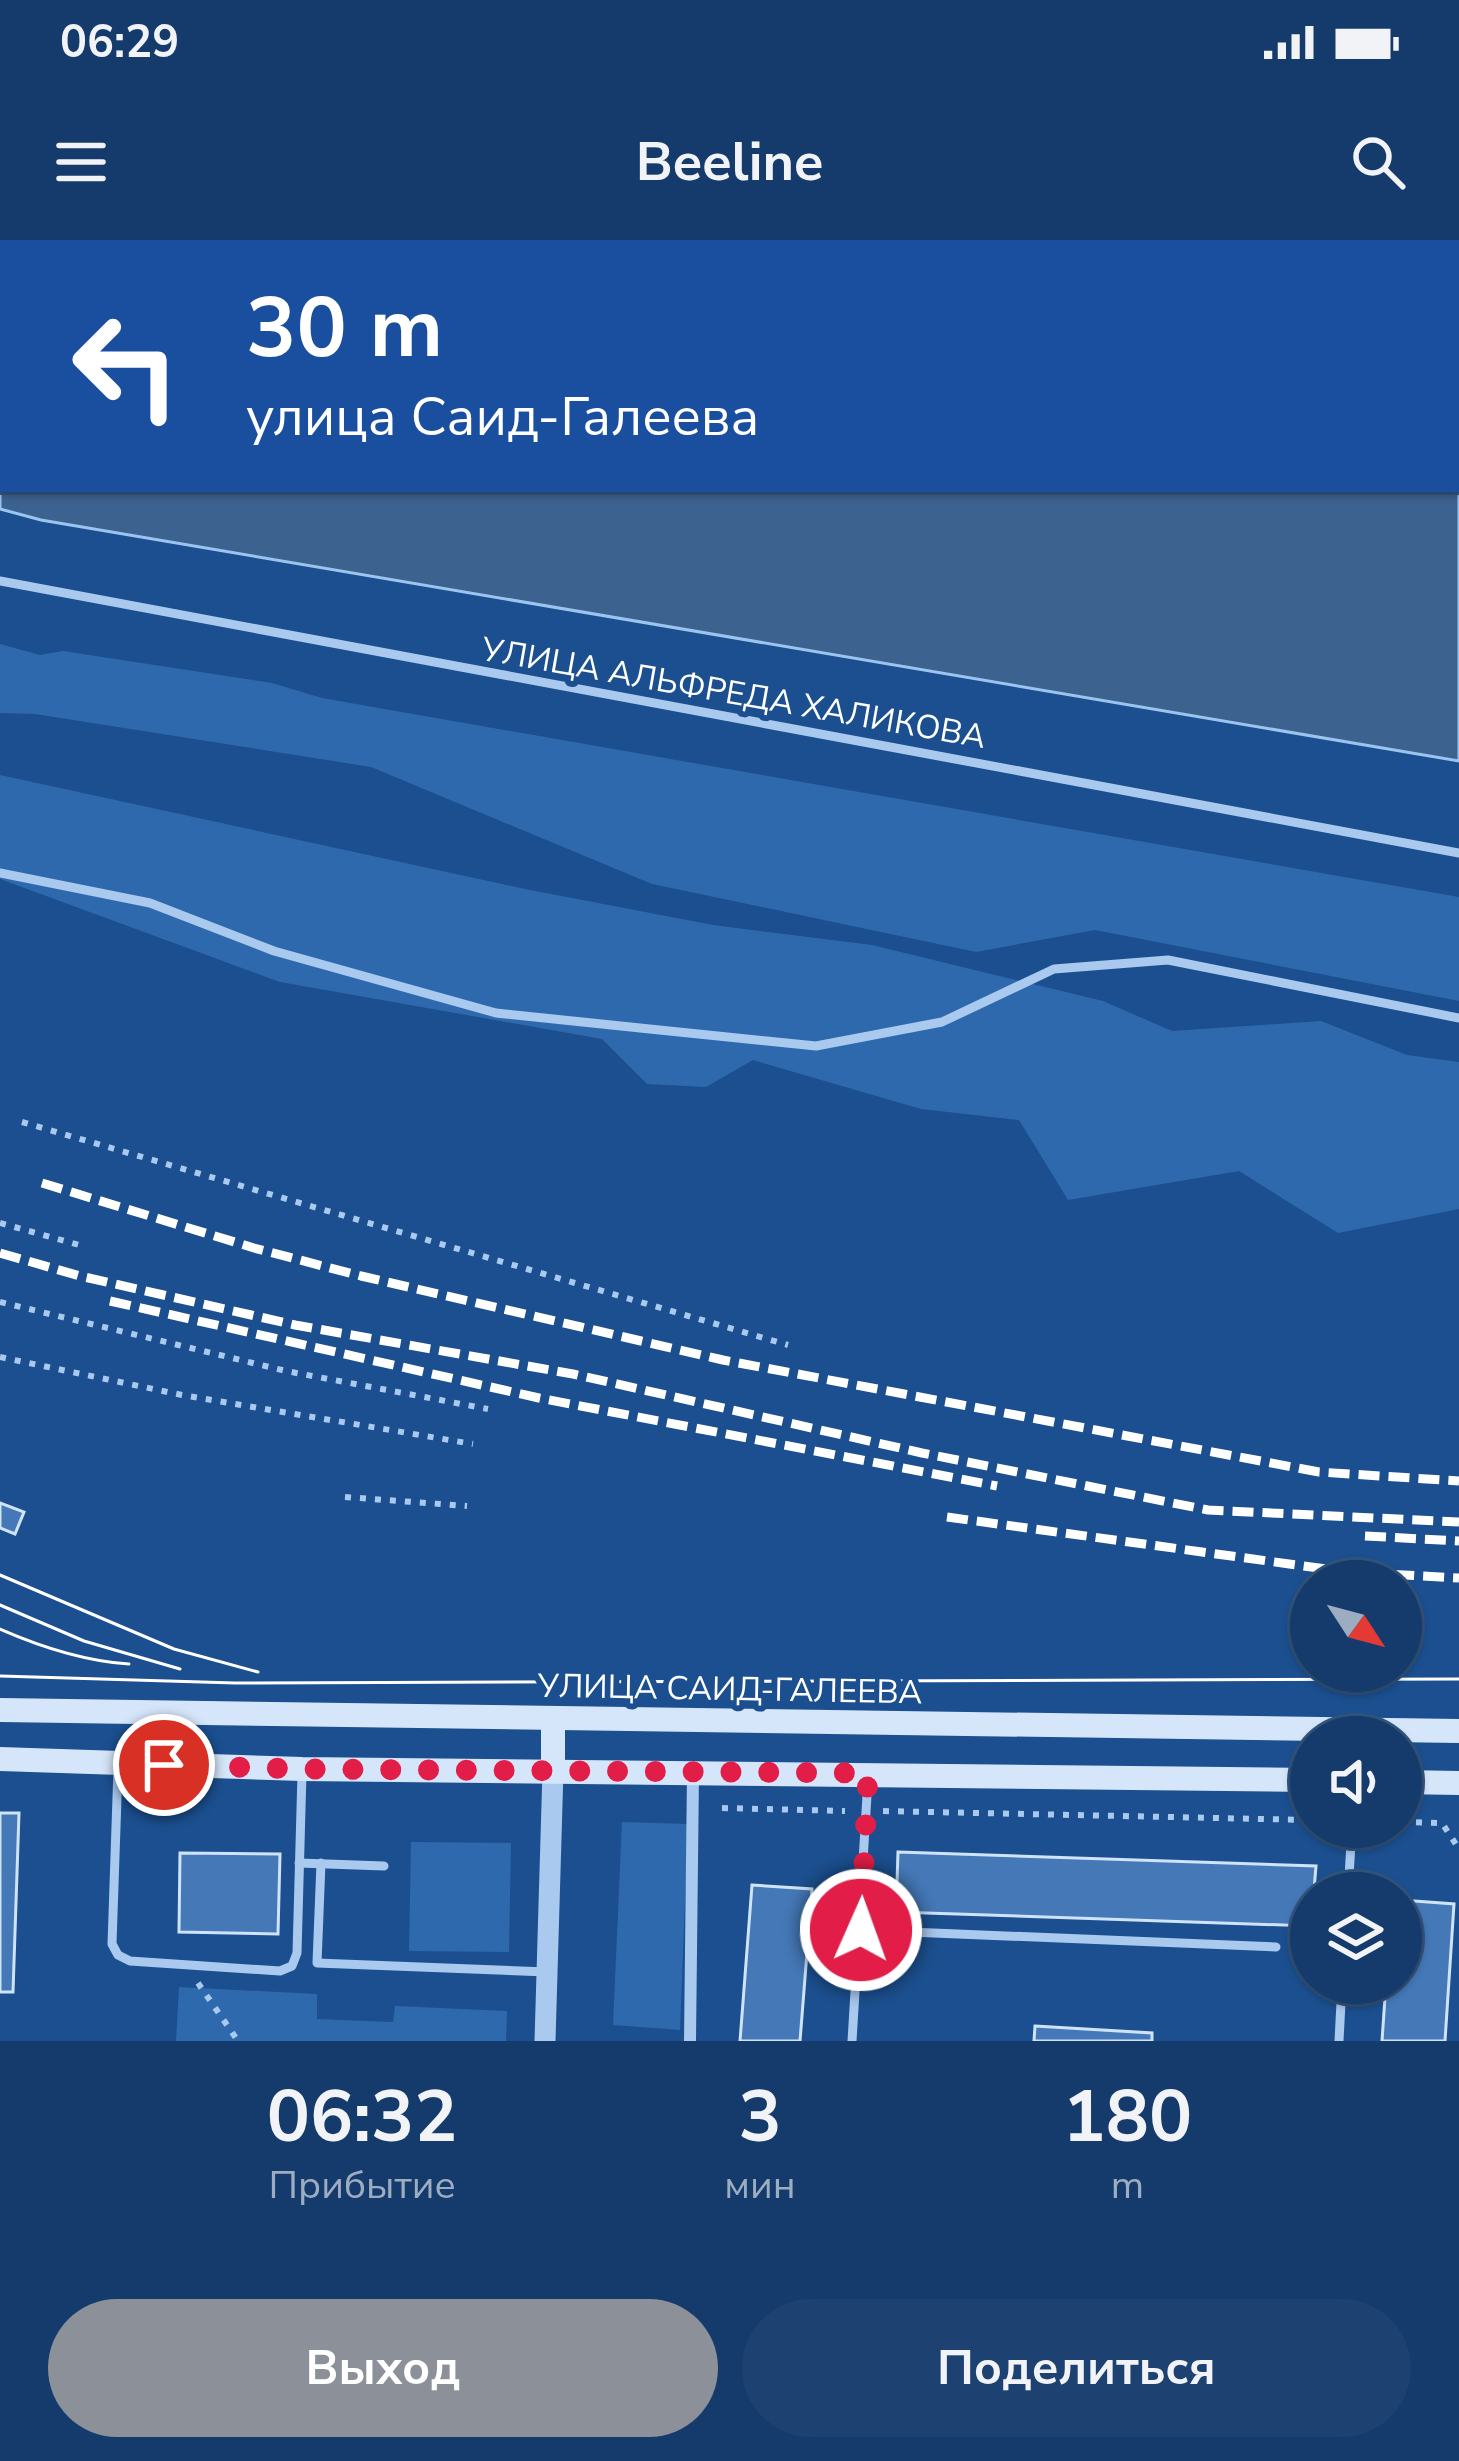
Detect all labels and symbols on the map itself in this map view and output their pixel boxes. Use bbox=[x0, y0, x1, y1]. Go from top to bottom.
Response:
street label: УЛИЦА АЛЬФРЕДА ХАЛИКОВА bbox=[477, 627, 989, 760]
north arrow bbox=[1290, 1560, 1422, 1692]
street label: УЛИЦА САИД-ГАЛЕЕВА bbox=[536, 1664, 923, 1715]
pin bbox=[113, 1714, 215, 1816]
position arrow bbox=[798, 1867, 924, 1993]

